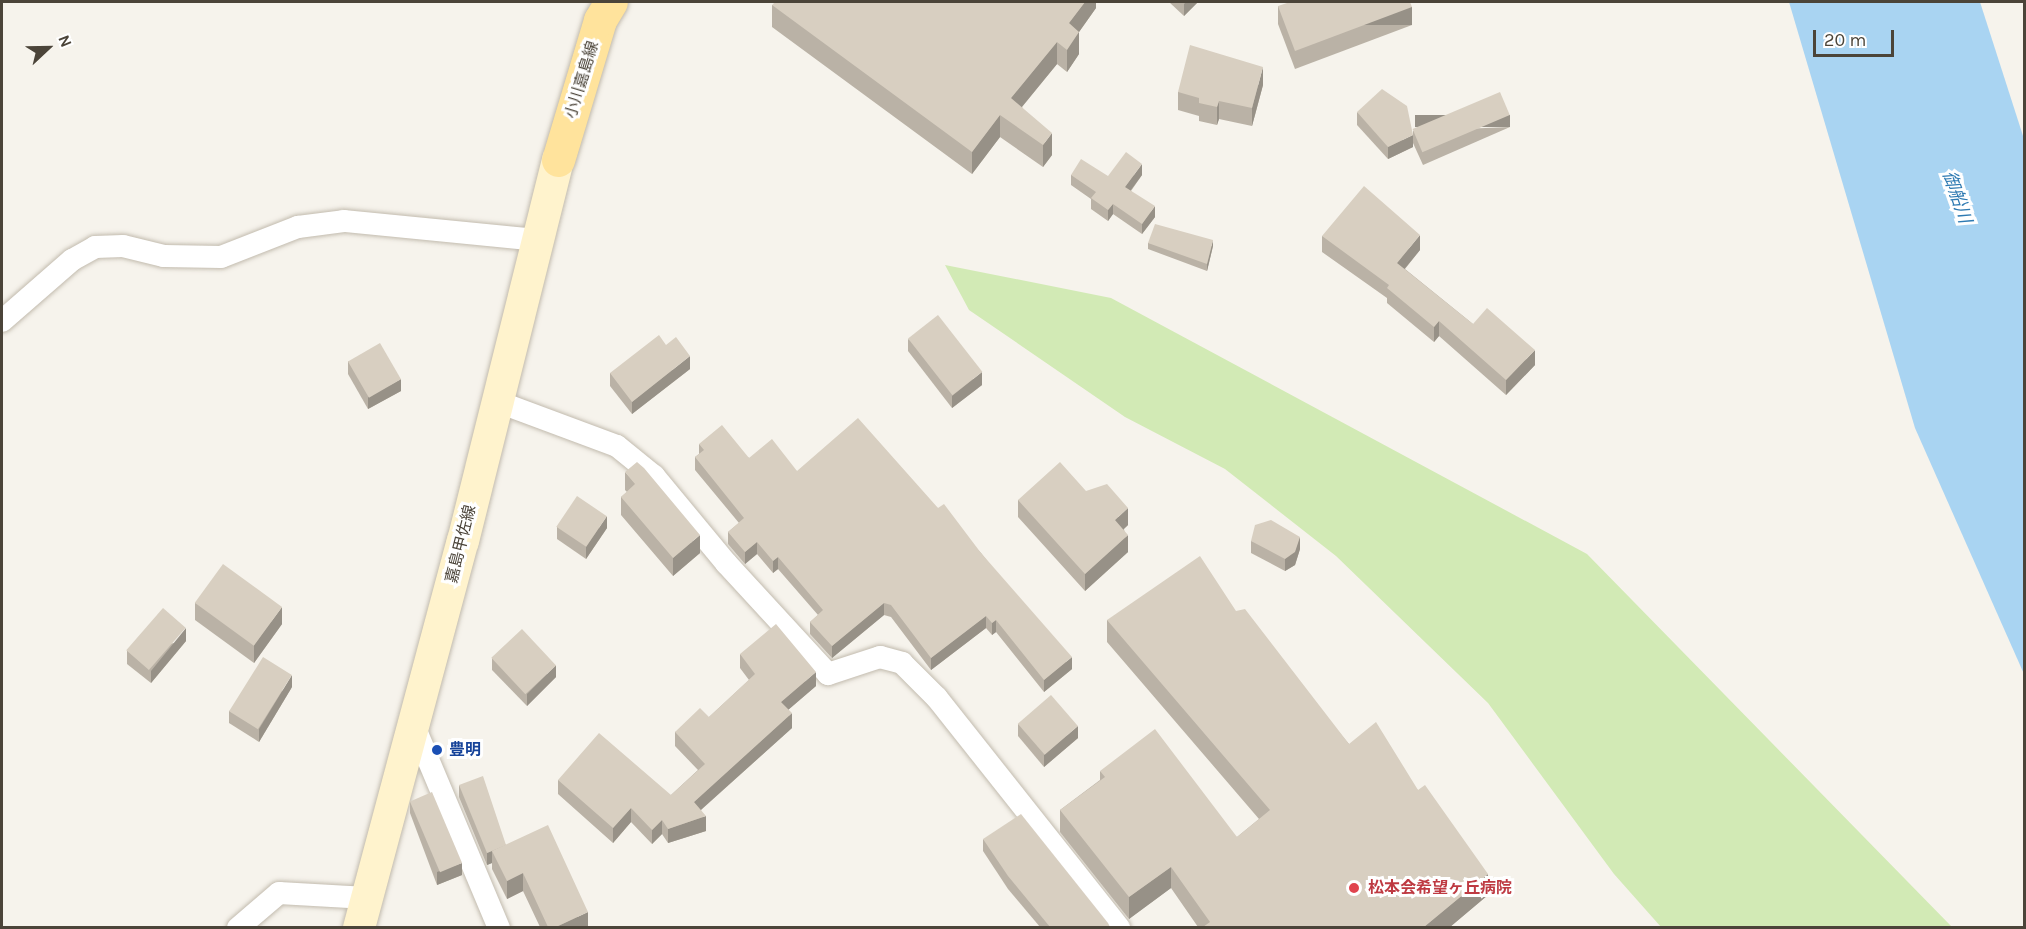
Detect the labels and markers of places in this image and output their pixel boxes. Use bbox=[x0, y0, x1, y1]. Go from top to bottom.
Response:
place label: 豊明 bbox=[449, 740, 481, 760]
marker: 豊明 bbox=[430, 743, 444, 757]
place label: 松本会希望ヶ丘病院 bbox=[1368, 878, 1512, 898]
marker: 松本会希望ヶ丘病院 bbox=[1345, 879, 1363, 897]

